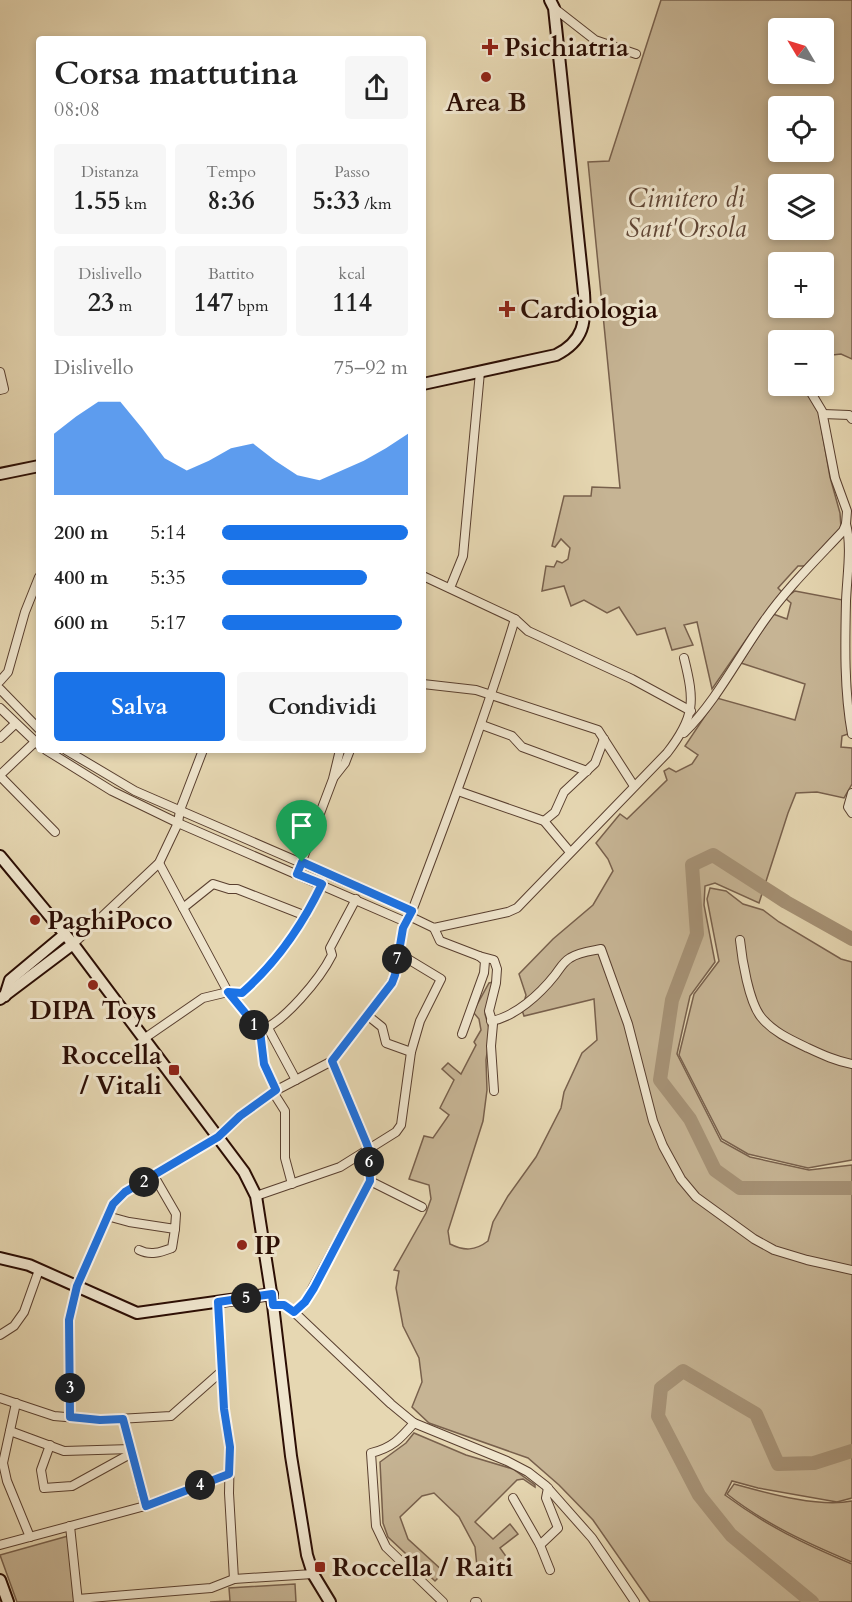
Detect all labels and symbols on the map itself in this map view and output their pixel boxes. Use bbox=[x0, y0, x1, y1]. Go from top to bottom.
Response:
north arrow bbox=[768, 18, 834, 84]
place label: Psichiatria bbox=[504, 30, 629, 65]
marker: Psichiatria bbox=[481, 38, 499, 56]
marker: Area B bbox=[479, 70, 493, 84]
place label: Area B bbox=[446, 85, 526, 120]
park label: Cimitero di Sant'Orsola bbox=[626, 181, 747, 246]
place label: Cardiologia bbox=[520, 292, 658, 327]
marker: Cardiologia bbox=[498, 300, 516, 318]
pin bbox=[276, 800, 327, 862]
place label: PaghiPoco bbox=[47, 903, 173, 938]
marker: PaghiPoco bbox=[28, 913, 42, 927]
pin: 7 bbox=[382, 944, 412, 974]
marker: DIPA Toys bbox=[86, 978, 100, 992]
place label: DIPA Toys bbox=[30, 993, 156, 1028]
pin: 1 bbox=[239, 1010, 269, 1040]
place label: Roccella / Vitali bbox=[62, 1038, 162, 1103]
marker: Roccella / Vitali bbox=[167, 1063, 181, 1077]
pin: 6 bbox=[354, 1147, 384, 1177]
pin: 2 bbox=[129, 1167, 159, 1197]
place label: IP bbox=[254, 1228, 281, 1263]
marker: IP bbox=[235, 1238, 249, 1252]
pin: 5 bbox=[231, 1283, 261, 1313]
pin: 3 bbox=[55, 1373, 85, 1403]
pin: 4 bbox=[185, 1470, 215, 1500]
place label: Roccella / Raiti bbox=[332, 1550, 513, 1585]
marker: Roccella / Raiti bbox=[313, 1560, 327, 1574]

